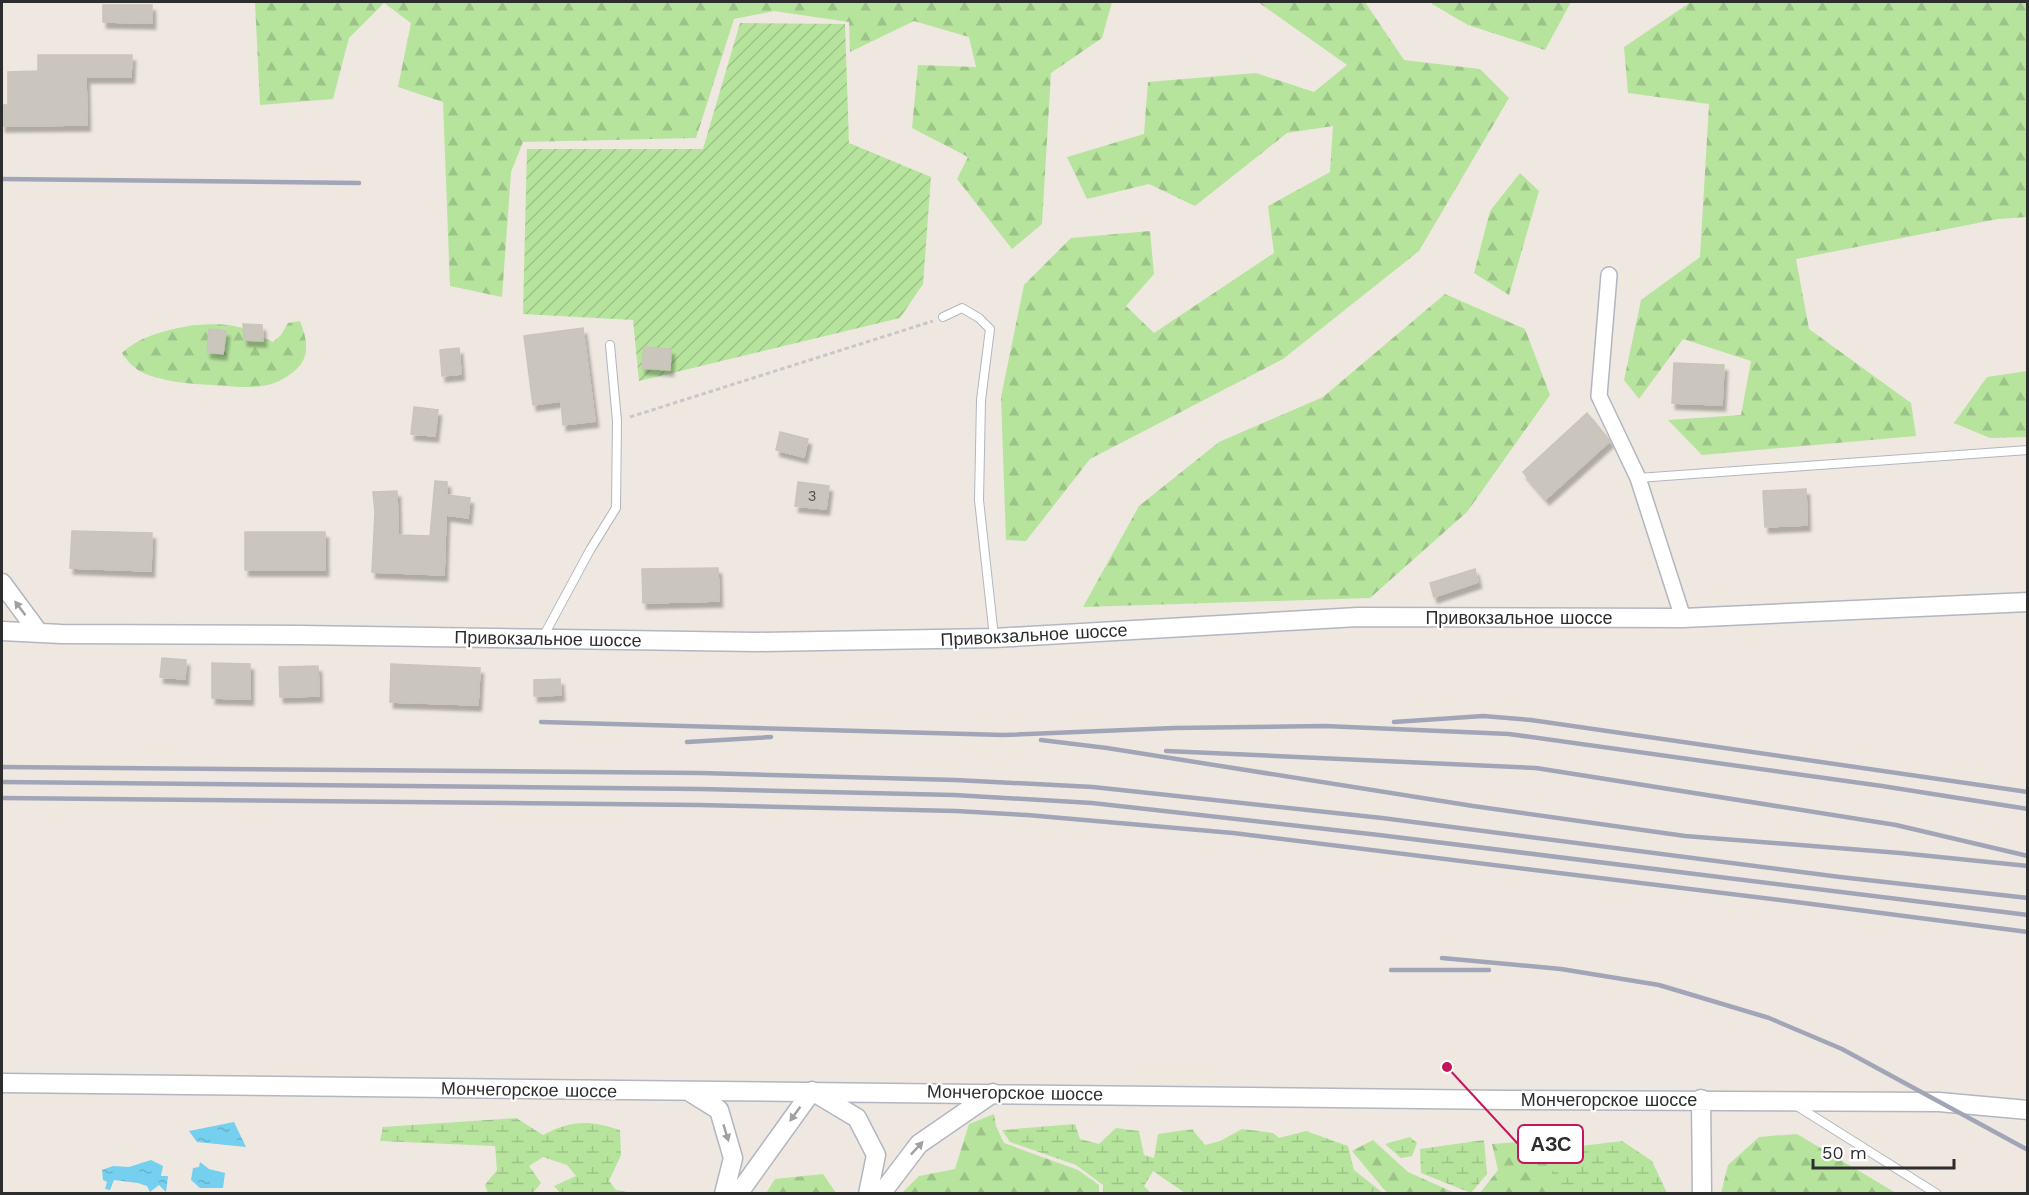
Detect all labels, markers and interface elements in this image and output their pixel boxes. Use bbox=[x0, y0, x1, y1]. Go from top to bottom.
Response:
house number: 3 bbox=[808, 487, 816, 505]
one-way arrow bbox=[15, 600, 27, 615]
street label: Привокзальное шоссе bbox=[1425, 607, 1613, 628]
street label: Привокзальное шоссе bbox=[940, 619, 1128, 650]
street label: Привокзальное шоссе bbox=[454, 626, 642, 651]
street label: Мончегорское шоссе bbox=[441, 1077, 617, 1102]
street label: Мончегорское шоссе bbox=[927, 1080, 1103, 1105]
street label: Мончегорское шоссе bbox=[1521, 1089, 1697, 1110]
one-way arrow bbox=[789, 1105, 801, 1121]
one-way arrow bbox=[722, 1124, 731, 1142]
callout: АЗС bbox=[1518, 1125, 1583, 1163]
text: АЗС bbox=[1531, 1132, 1571, 1156]
scale bar bbox=[1813, 1132, 1954, 1170]
one-way arrow bbox=[910, 1140, 924, 1155]
text: 50 m bbox=[1822, 1142, 1867, 1163]

